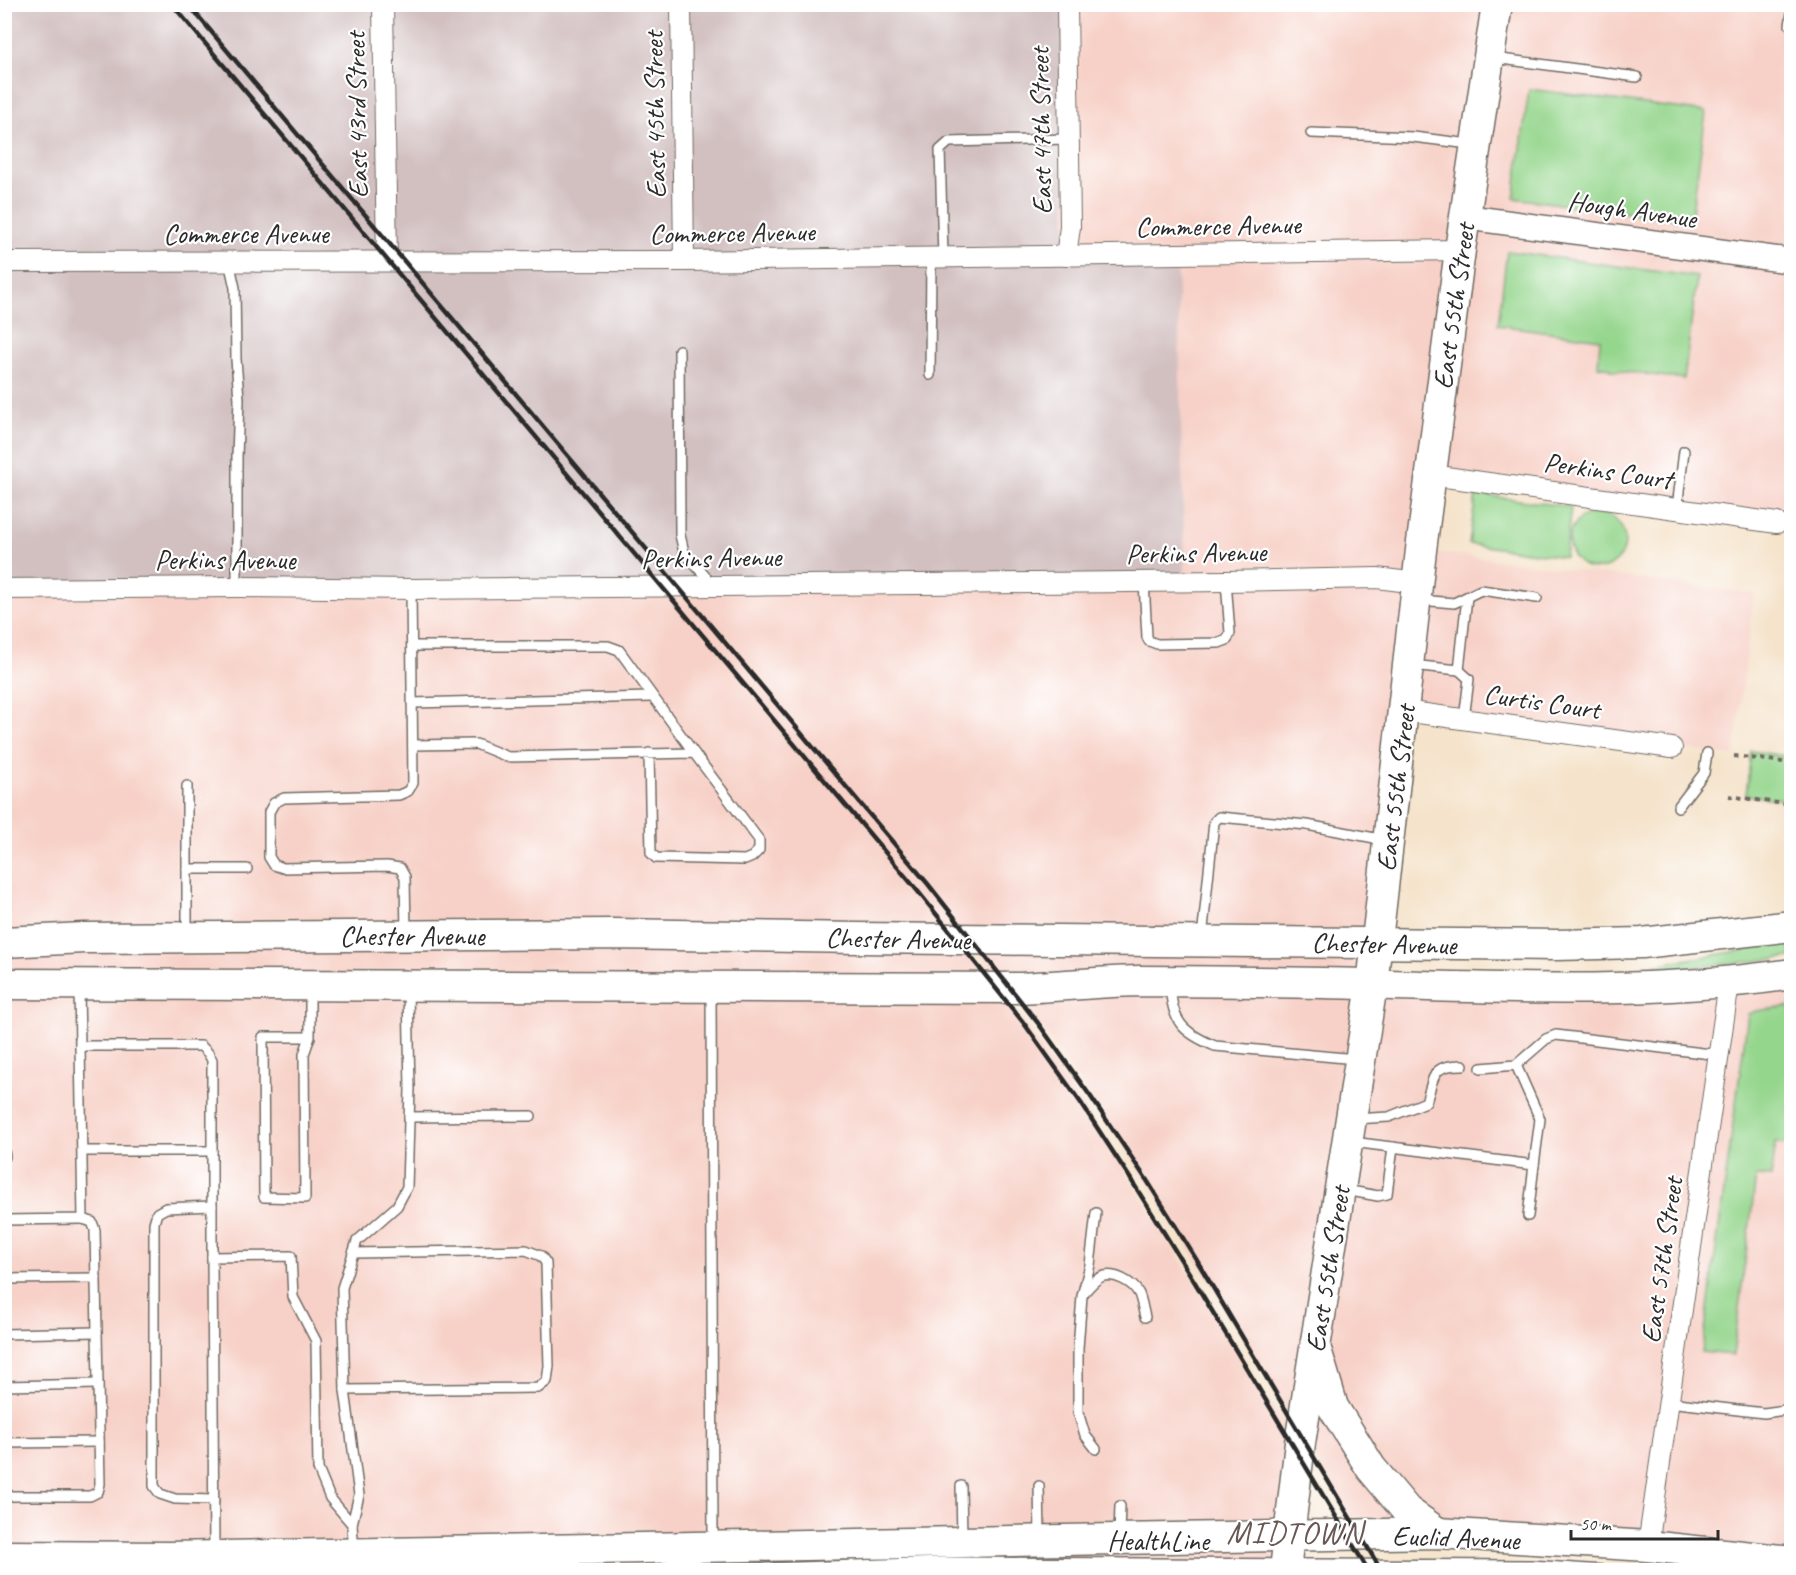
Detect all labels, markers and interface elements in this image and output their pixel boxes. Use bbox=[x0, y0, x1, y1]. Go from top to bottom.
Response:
street label: East 45th Street bbox=[635, 28, 673, 199]
street label: East 43rd Street bbox=[338, 29, 375, 198]
street label: East 47th Street bbox=[1021, 44, 1059, 215]
street label: Hough Avenue bbox=[1565, 183, 1700, 236]
street label: Commerce Avenue bbox=[1135, 207, 1303, 244]
street label: Commerce Avenue bbox=[649, 214, 817, 251]
street label: Commerce Avenue bbox=[163, 216, 331, 251]
street label: East 55th Street bbox=[1425, 218, 1483, 391]
street label: Perkins Court bbox=[1542, 444, 1678, 497]
street label: Perkins Avenue bbox=[1125, 534, 1268, 571]
street label: Perkins Avenue bbox=[640, 539, 783, 576]
street label: Perkins Avenue bbox=[155, 542, 297, 577]
street label: Curtis Court bbox=[1482, 676, 1605, 727]
street label: East 55th Street bbox=[1368, 700, 1423, 873]
street label: Chester Avenue bbox=[340, 918, 486, 953]
street label: Chester Avenue bbox=[825, 920, 972, 957]
street label: Chester Avenue bbox=[1311, 925, 1458, 962]
street label: East 57th Street bbox=[1633, 1172, 1691, 1345]
street label: East 55th Street bbox=[1297, 1181, 1358, 1354]
scale bar bbox=[1571, 1503, 1718, 1541]
district label: MIDTOWN bbox=[1227, 1512, 1367, 1553]
text: 50 m bbox=[1580, 1513, 1613, 1535]
street label: Euclid Avenue bbox=[1392, 1518, 1522, 1557]
street label: HealthLine bbox=[1107, 1523, 1211, 1558]

